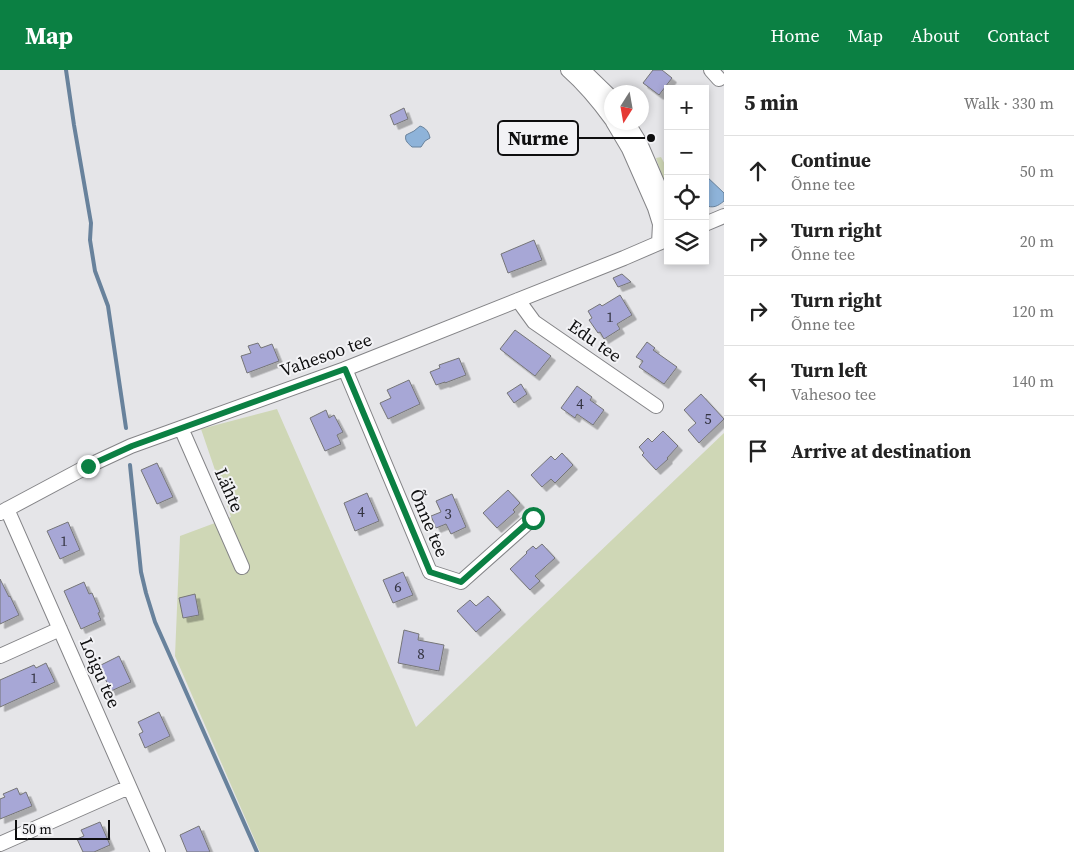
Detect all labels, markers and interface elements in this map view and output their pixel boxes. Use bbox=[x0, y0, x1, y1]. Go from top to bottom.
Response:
text: Map bbox=[25, 19, 73, 52]
text: Home bbox=[771, 23, 820, 48]
text: Map bbox=[848, 23, 883, 48]
text: About bbox=[911, 23, 959, 48]
text: Contact bbox=[987, 23, 1049, 48]
north arrow bbox=[604, 85, 649, 130]
map controls bbox=[664, 85, 709, 265]
button: + bbox=[664, 85, 709, 130]
text: 5 min bbox=[744, 88, 799, 117]
text: Walk · 330 m bbox=[964, 92, 1054, 114]
callout: Nurme bbox=[498, 121, 578, 155]
text: Nurme bbox=[508, 125, 568, 151]
button: − bbox=[664, 130, 709, 175]
text: Continue bbox=[791, 147, 871, 173]
icon: ahead bbox=[744, 157, 772, 185]
text: 50 m bbox=[1020, 160, 1054, 182]
text: Õnne tee bbox=[791, 173, 855, 195]
button: locate bbox=[664, 175, 709, 220]
text: Turn right bbox=[791, 217, 882, 243]
button: layers bbox=[664, 220, 709, 265]
icon: right bbox=[744, 227, 772, 255]
text: 20 m bbox=[1020, 230, 1054, 252]
text: Õnne tee bbox=[791, 243, 855, 265]
text: Turn right bbox=[791, 287, 882, 313]
icon: right bbox=[744, 297, 772, 325]
text: 120 m bbox=[1012, 300, 1054, 322]
house number: 1 bbox=[606, 306, 614, 327]
street label: Edu tee bbox=[564, 313, 627, 368]
text: Õnne tee bbox=[791, 313, 855, 335]
street label: Vahesoo tee bbox=[277, 326, 375, 383]
text: Turn left bbox=[791, 357, 867, 383]
icon: left bbox=[744, 367, 772, 395]
text: 140 m bbox=[1012, 370, 1054, 392]
text: Vahesoo tee bbox=[791, 383, 876, 405]
house number: 4 bbox=[576, 393, 584, 414]
house number: 5 bbox=[704, 408, 712, 429]
icon: arrive bbox=[744, 437, 772, 465]
text: Arrive at destination bbox=[791, 438, 971, 464]
route end bbox=[77, 455, 100, 478]
street label: Lähte bbox=[209, 464, 250, 516]
street label: Õnne tee bbox=[404, 485, 455, 561]
house number: 4 bbox=[357, 501, 365, 522]
house number: 3 bbox=[444, 503, 452, 524]
route start bbox=[522, 507, 545, 530]
house number: 1 bbox=[60, 530, 68, 551]
house number: 6 bbox=[394, 576, 402, 597]
street label: Loigu tee bbox=[74, 634, 127, 712]
house number: 8 bbox=[417, 643, 425, 664]
house number: 1 bbox=[30, 667, 38, 688]
scale bar bbox=[15, 817, 110, 840]
text: 50 m bbox=[22, 819, 52, 839]

